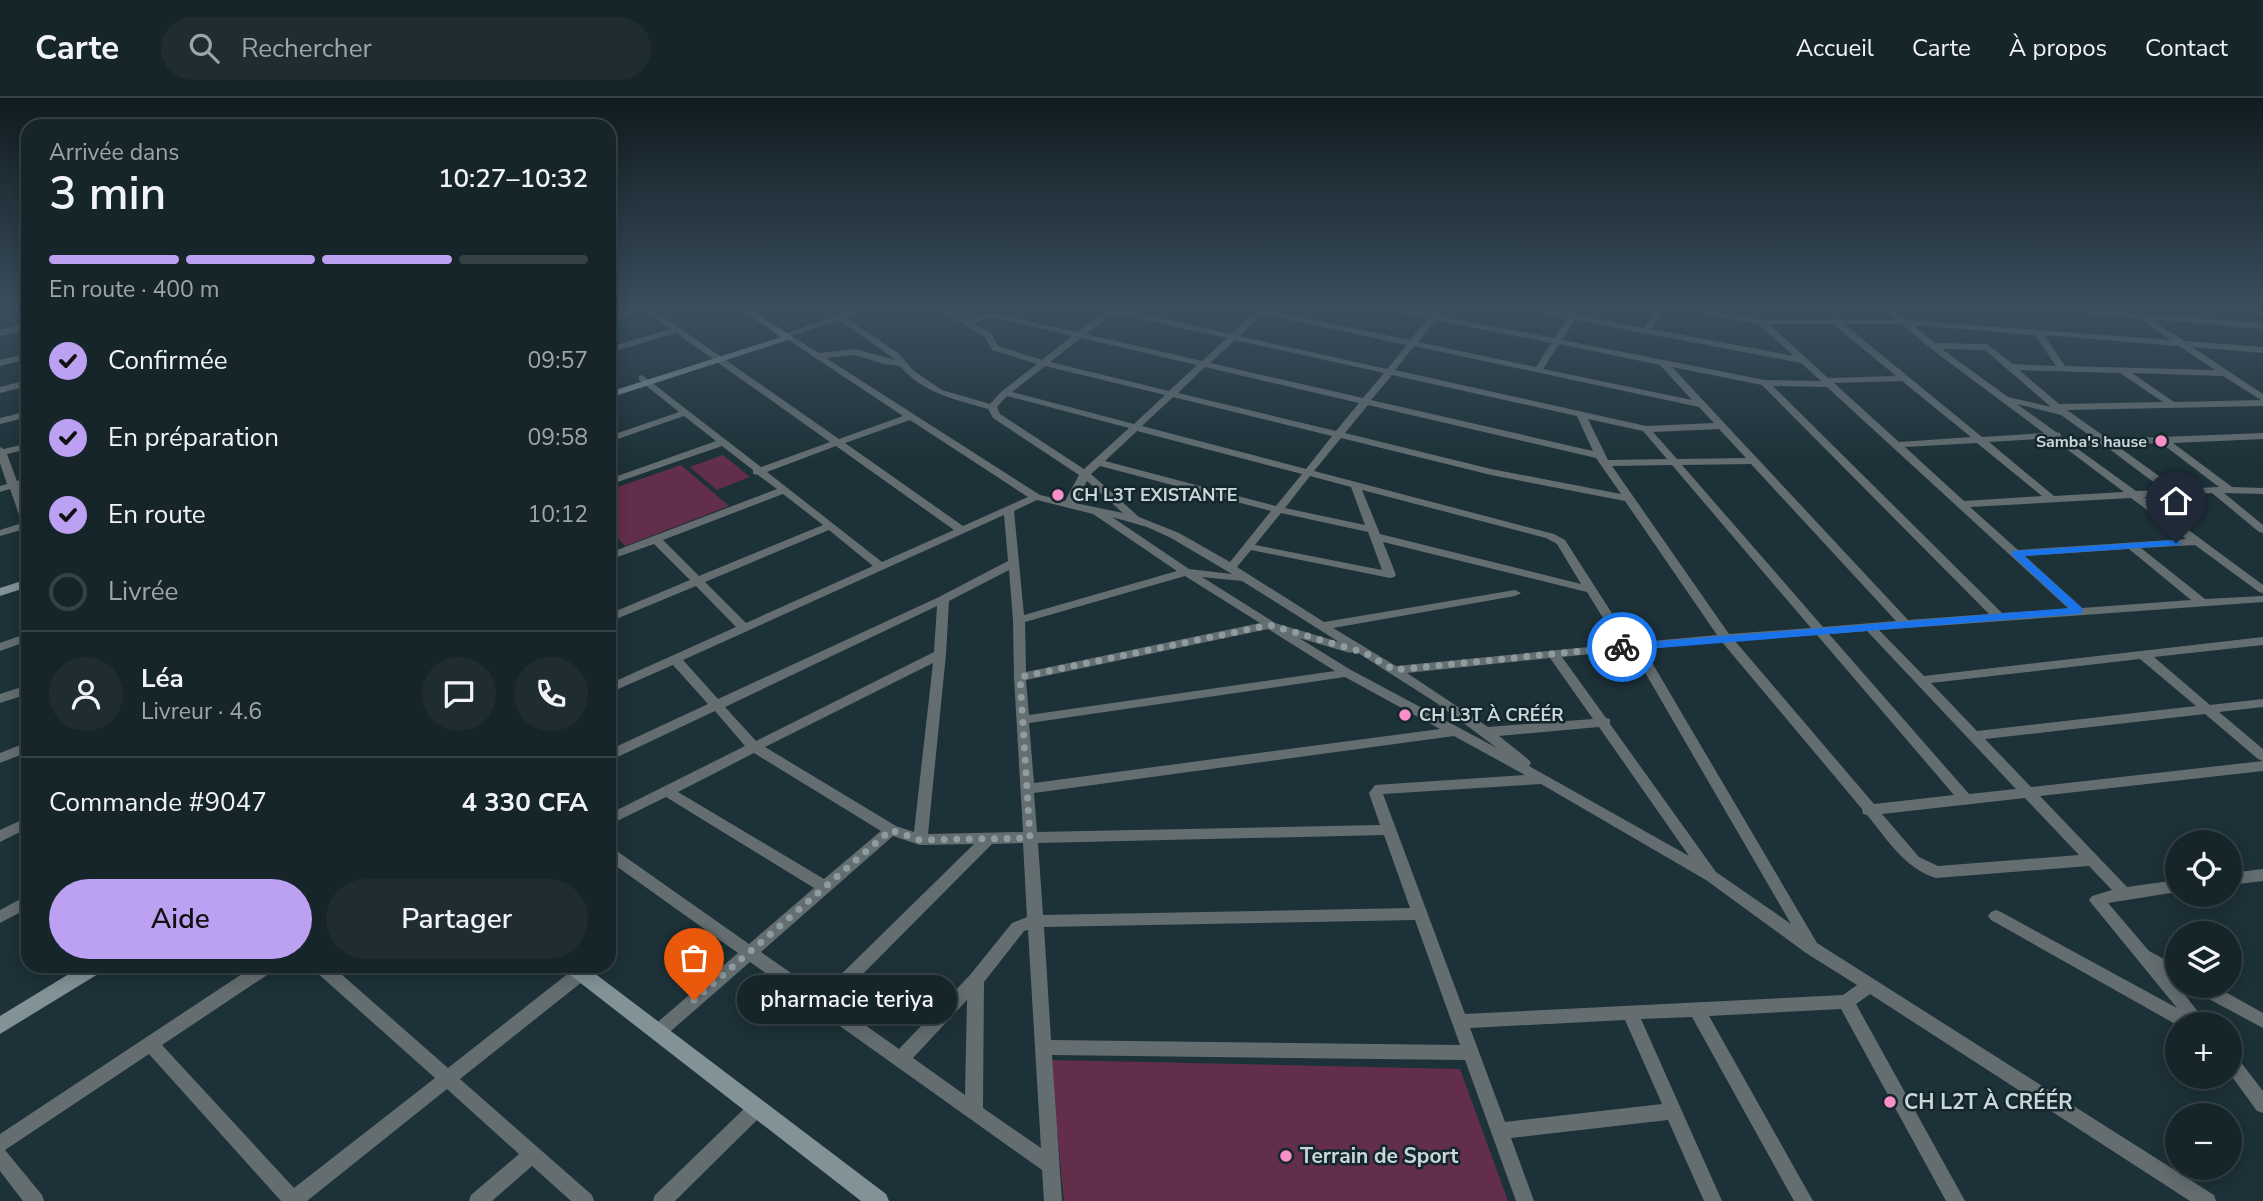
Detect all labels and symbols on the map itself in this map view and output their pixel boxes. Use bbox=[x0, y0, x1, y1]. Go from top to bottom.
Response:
place label: Samba's hause bbox=[2036, 431, 2147, 453]
marker: Samba's hause bbox=[2153, 433, 2169, 449]
pin bbox=[2146, 471, 2206, 543]
place label: CH L3T EXISTANTE bbox=[1072, 483, 1237, 507]
marker: CH L3T EXISTANTE bbox=[1050, 487, 1066, 503]
courier bbox=[1587, 612, 1657, 682]
place label: CH L3T À CRÉÉR bbox=[1419, 703, 1564, 727]
marker: CH L3T À CRÉÉR bbox=[1397, 707, 1413, 723]
pin bbox=[664, 928, 724, 1000]
callout: pharmacie teriya bbox=[736, 976, 956, 1024]
place label: CH L2T À CRÉÉR bbox=[1904, 1088, 2073, 1116]
marker: CH L2T À CRÉÉR bbox=[1882, 1094, 1898, 1110]
place label: Terrain de Sport bbox=[1300, 1142, 1459, 1170]
marker: Terrain de Sport bbox=[1278, 1148, 1294, 1164]

